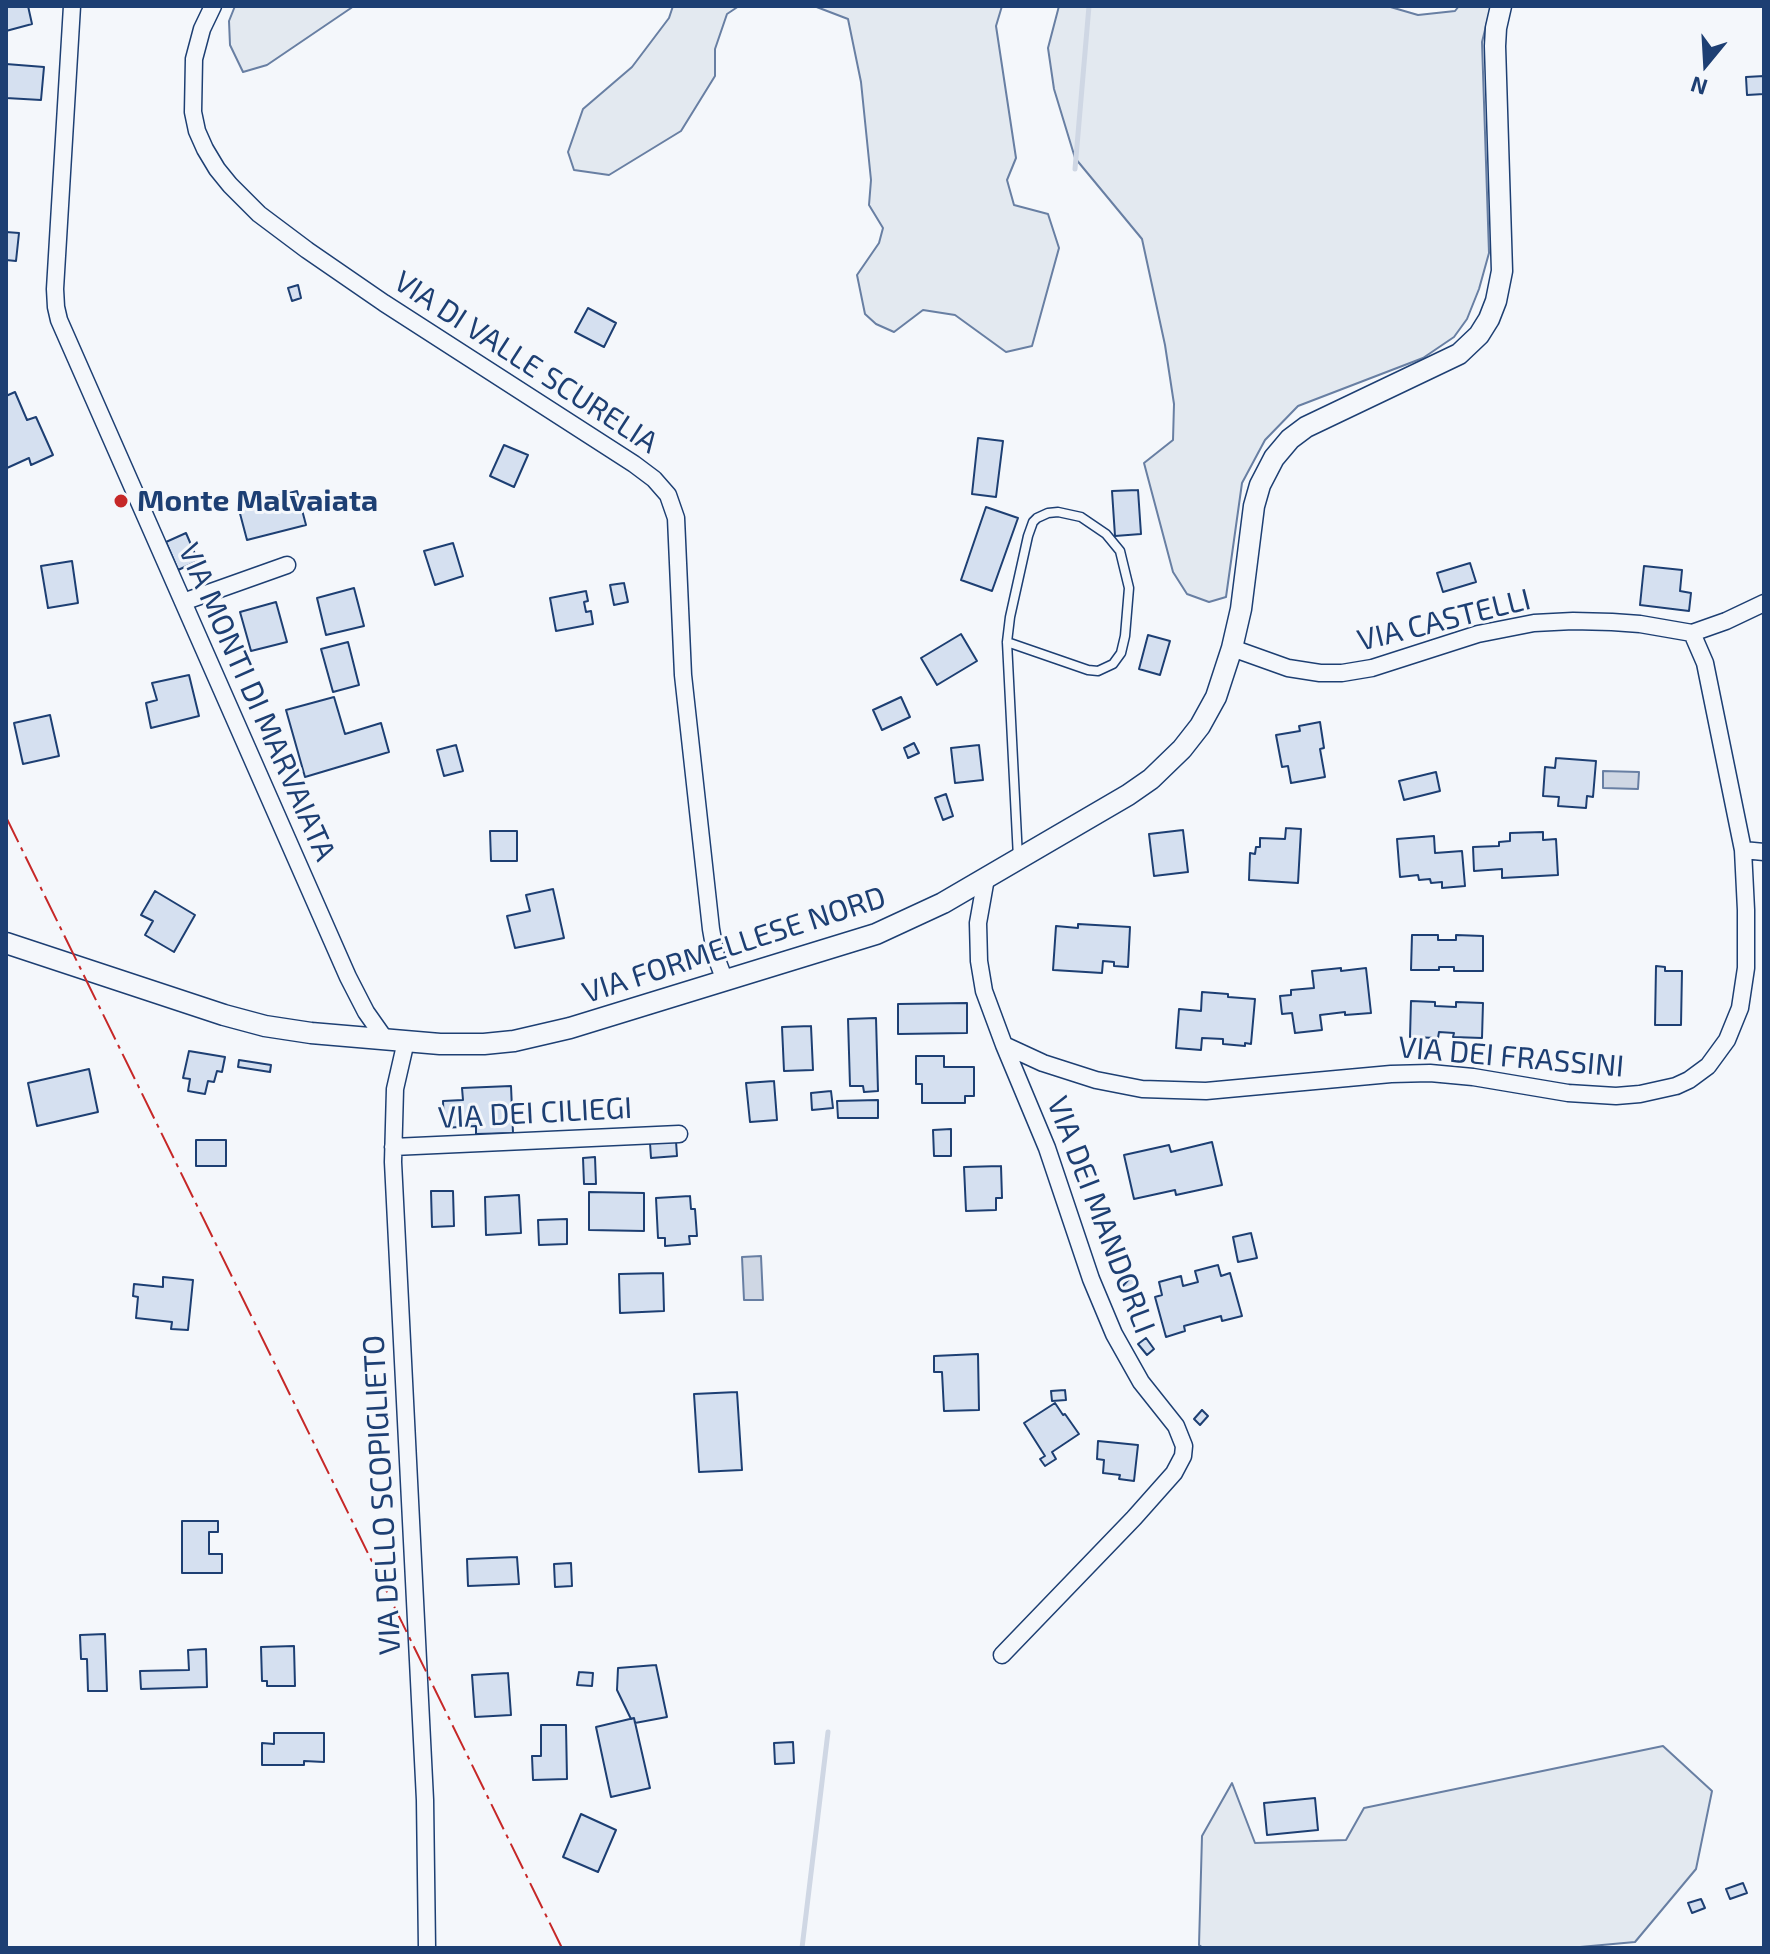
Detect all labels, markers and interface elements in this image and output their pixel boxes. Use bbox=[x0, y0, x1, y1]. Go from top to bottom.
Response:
north arrow bbox=[1666, 24, 1746, 104]
text: N bbox=[1687, 72, 1710, 102]
street label: VIA DI VALLE SCURELIA bbox=[387, 263, 665, 461]
place label: Monte Malvaiata bbox=[137, 483, 378, 519]
marker: Monte Malvaiata bbox=[112, 492, 130, 510]
street label: VIA MONTI DI MARVAIATA bbox=[171, 538, 343, 866]
street label: VIA CASTELLI bbox=[1354, 581, 1534, 659]
street label: VIA FORMELLESE NORD bbox=[578, 879, 890, 1011]
street label: VIA DEI FRASSINI bbox=[1397, 1029, 1625, 1085]
street label: VIA DEI CILIEGI bbox=[437, 1090, 633, 1136]
street label: VIA DEI MANDORLI bbox=[1039, 1092, 1163, 1338]
street label: VIA DELLO SCOPIGLIETO bbox=[356, 1334, 408, 1656]

